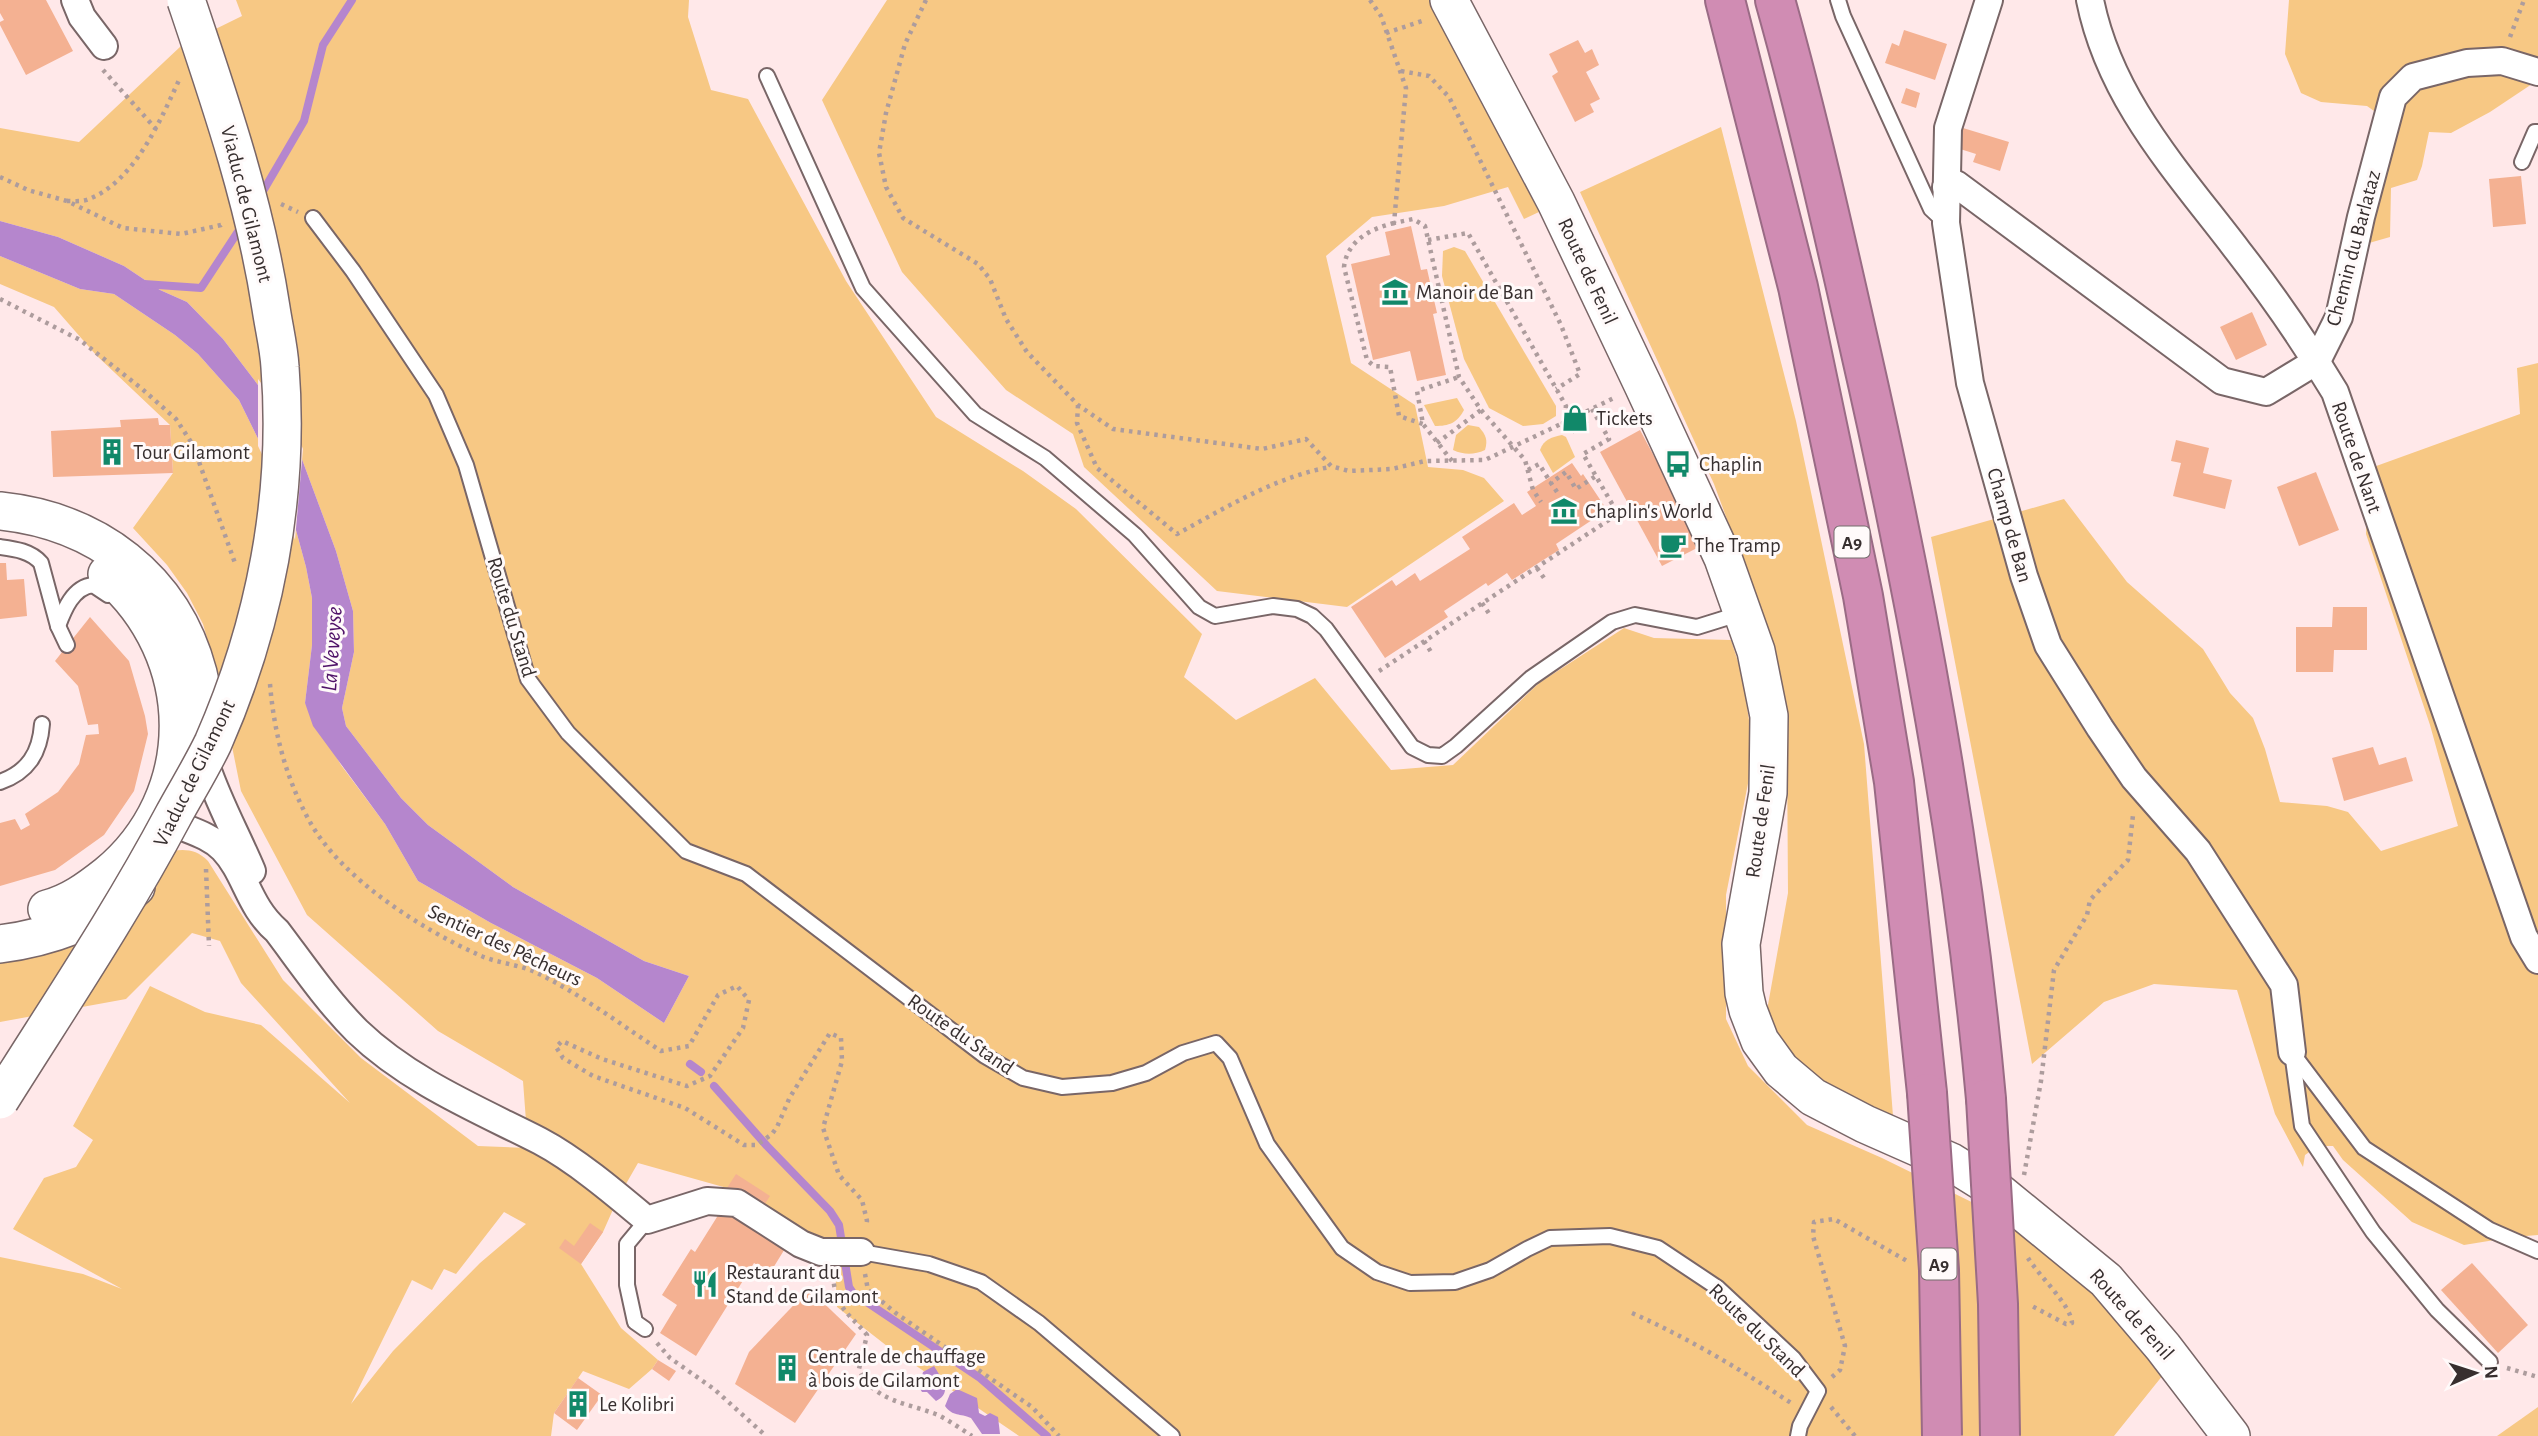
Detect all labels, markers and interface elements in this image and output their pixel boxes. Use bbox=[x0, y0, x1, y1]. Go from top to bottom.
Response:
street label: Viaduc de Gilamont bbox=[217, 124, 276, 285]
street label: Chemin du Barlataz bbox=[2323, 168, 2384, 328]
street label: Route de Fenil bbox=[1554, 215, 1621, 328]
museum icon: Manoir de Ban bbox=[1380, 277, 1410, 307]
place label: Manoir de Ban bbox=[1416, 282, 1534, 303]
street label: Route de Nant bbox=[2328, 399, 2386, 516]
shop icon: Tickets bbox=[1560, 403, 1590, 433]
place label: Tickets bbox=[1596, 408, 1653, 429]
building icon: Tour Gilamont bbox=[97, 437, 127, 467]
place label: Tour Gilamont bbox=[133, 442, 250, 463]
bus stop icon: Chaplin bbox=[1663, 449, 1693, 479]
place label: Chaplin bbox=[1699, 454, 1762, 475]
street label: Champ de Ban bbox=[1983, 466, 2036, 585]
museum icon: Chaplin's World bbox=[1549, 496, 1579, 526]
place label: Chaplin's World bbox=[1585, 501, 1713, 522]
road number: A9 bbox=[1834, 526, 1870, 558]
cafe icon: The Tramp bbox=[1658, 530, 1688, 560]
place label: The Tramp bbox=[1694, 535, 1781, 556]
street label: Route du Stand bbox=[483, 555, 540, 680]
water label: La Veveyse bbox=[318, 605, 347, 692]
street label: Viaduc de Gilamont bbox=[150, 696, 239, 850]
street label: Route de Fenil bbox=[1742, 763, 1779, 879]
street label: Sentier des Pêcheurs bbox=[425, 901, 585, 990]
street label: Route du Stand bbox=[904, 990, 1018, 1079]
road number: A9 bbox=[1922, 1248, 1956, 1280]
place label: Restaurant du Stand de Gilamont bbox=[726, 1262, 878, 1307]
street label: Route de Fenil bbox=[2085, 1265, 2178, 1364]
restaurant icon: Restaurant du Stand de Gilamont bbox=[690, 1269, 720, 1299]
street label: Route du Stand bbox=[1705, 1280, 1809, 1381]
north arrow bbox=[2440, 1338, 2510, 1408]
place label: Centrale de chauffage à bois de Gilamont bbox=[808, 1346, 986, 1391]
building icon: Centrale de chauffage à bois de Gilamont bbox=[772, 1353, 802, 1383]
text: N bbox=[2481, 1365, 2500, 1379]
building icon: Le Kolibri bbox=[563, 1389, 593, 1419]
place label: Le Kolibri bbox=[599, 1394, 675, 1415]

